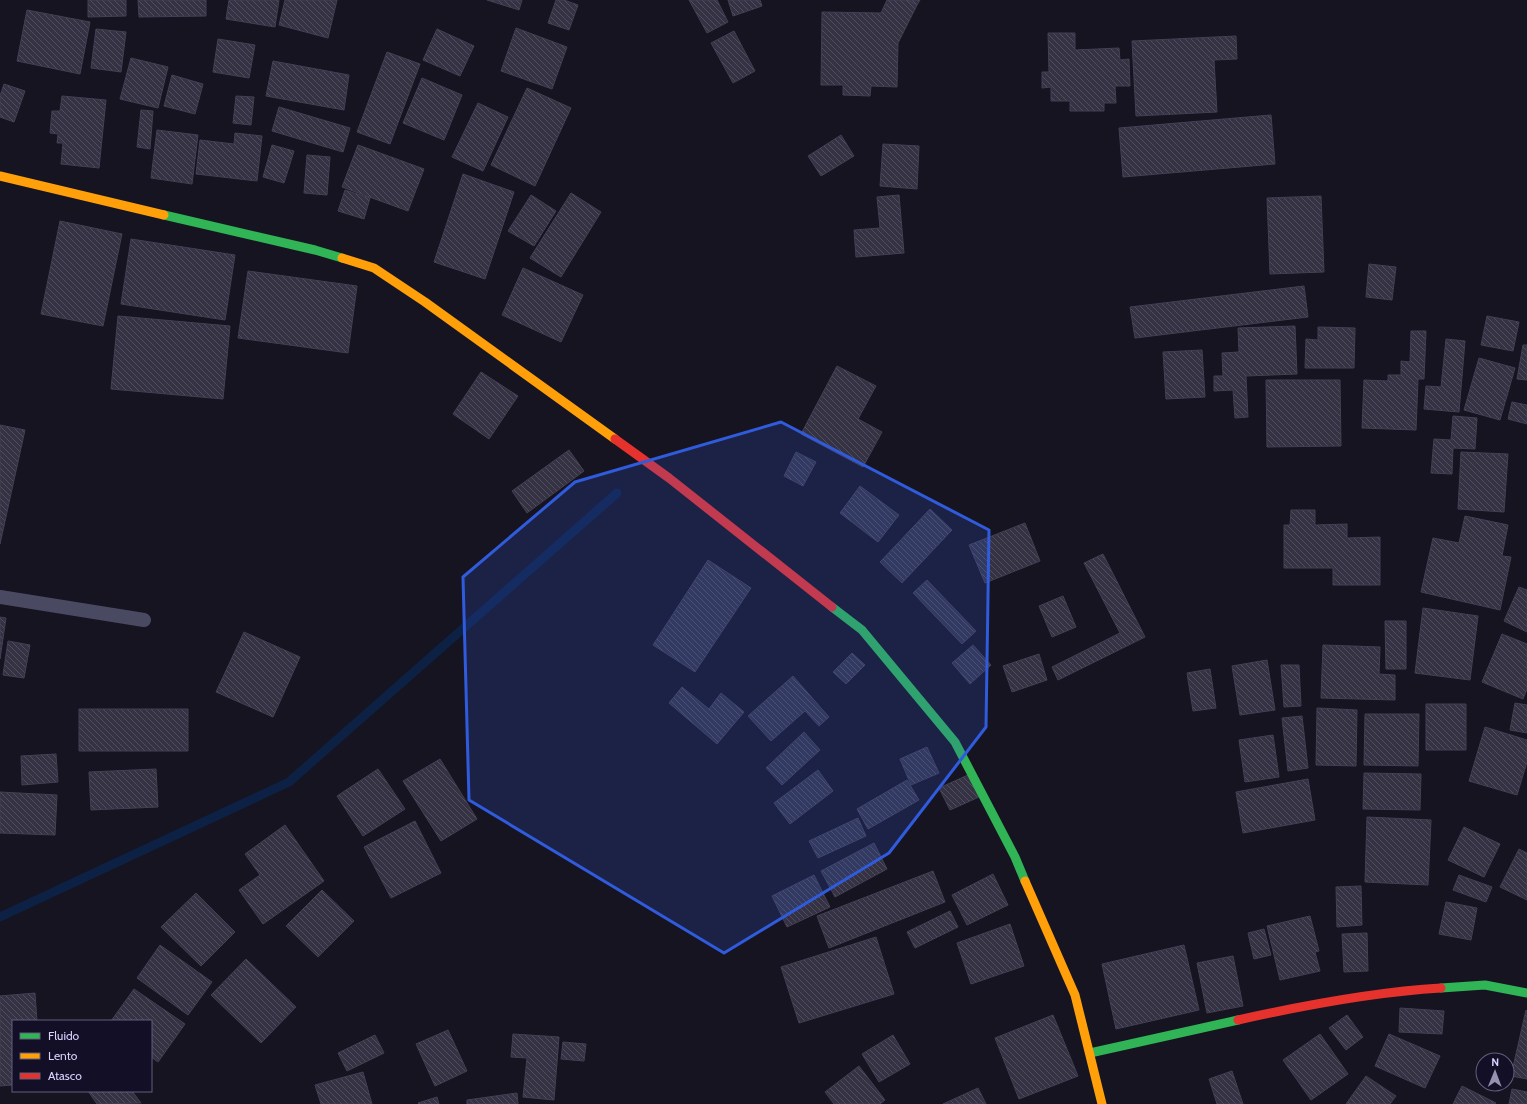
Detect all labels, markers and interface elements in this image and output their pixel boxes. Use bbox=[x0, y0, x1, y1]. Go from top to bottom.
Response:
legend bbox=[12, 1020, 152, 1092]
text: Fluido bbox=[48, 1028, 80, 1043]
text: Lento bbox=[48, 1048, 78, 1063]
north arrow bbox=[1475, 1052, 1515, 1092]
text: N bbox=[1491, 1055, 1499, 1069]
text: Atasco bbox=[48, 1068, 82, 1083]

